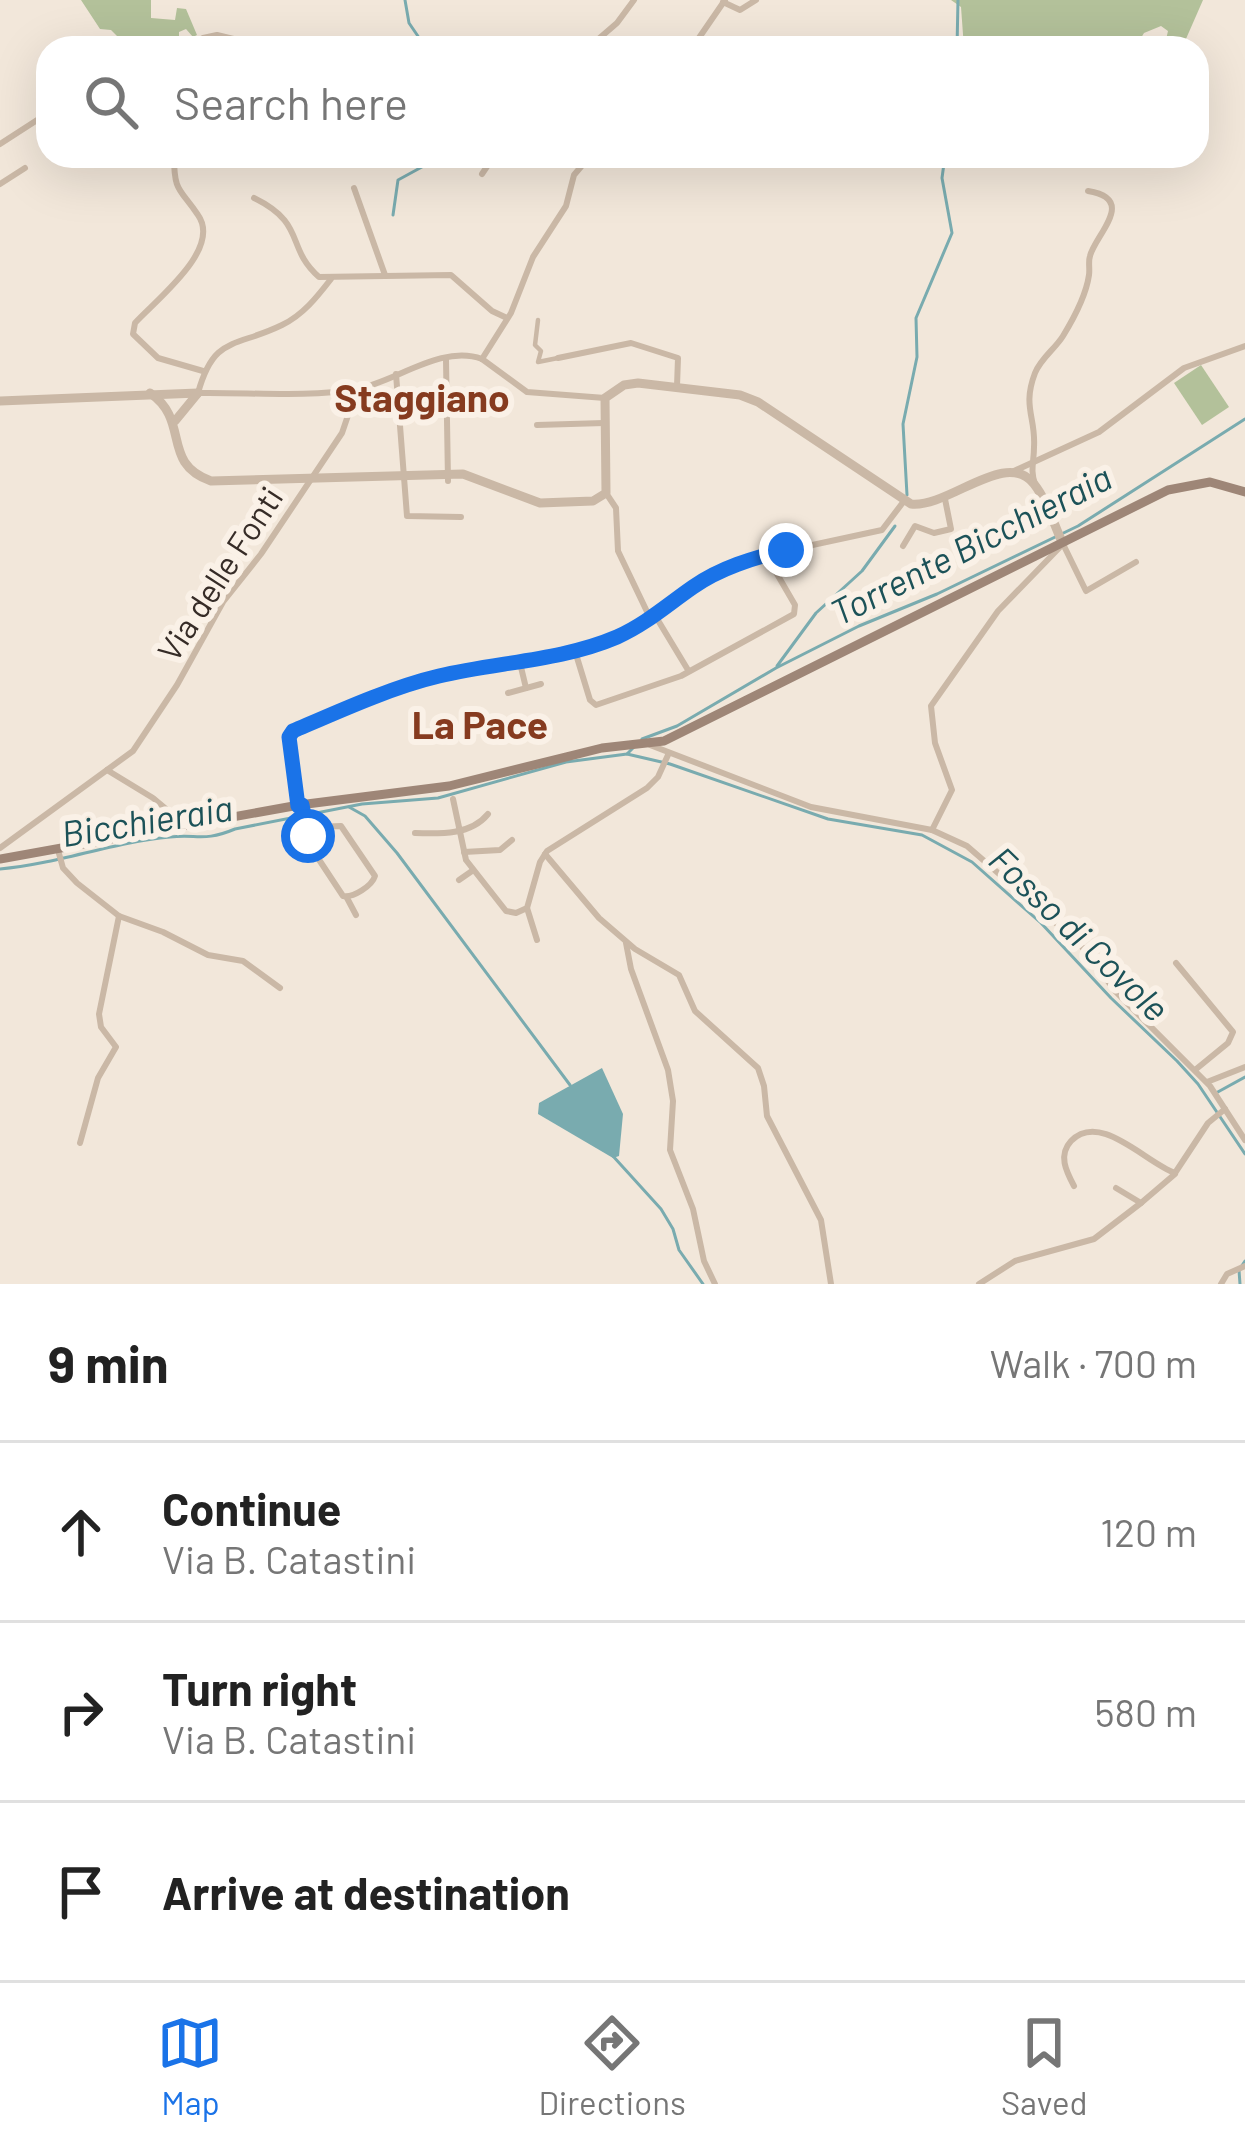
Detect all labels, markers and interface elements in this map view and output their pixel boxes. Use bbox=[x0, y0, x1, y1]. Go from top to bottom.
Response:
search box bbox=[36, 36, 1209, 168]
icon: search bbox=[78, 69, 144, 135]
text: Search here bbox=[174, 75, 408, 129]
district label: Staggiano bbox=[334, 373, 510, 420]
water label: Torrente Bicchieraia bbox=[823, 454, 1118, 633]
street label: Via delle Fonti bbox=[148, 479, 290, 668]
route end bbox=[759, 523, 813, 577]
district label: La Pace bbox=[412, 700, 548, 747]
water label: Bicchieraia bbox=[58, 785, 235, 854]
route start bbox=[281, 809, 335, 863]
water label: Fosso di Covole bbox=[981, 837, 1179, 1029]
text: 9 min bbox=[48, 1332, 169, 1393]
text: Walk · 700 m bbox=[990, 1339, 1197, 1386]
text: Continue bbox=[162, 1481, 341, 1535]
icon: ahead bbox=[48, 1499, 114, 1565]
text: 120 m bbox=[1100, 1508, 1197, 1555]
text: Via B. Catastini bbox=[162, 1535, 416, 1582]
text: Turn right bbox=[162, 1661, 357, 1715]
icon: right bbox=[48, 1679, 114, 1745]
text: 580 m bbox=[1095, 1688, 1197, 1735]
text: Via B. Catastini bbox=[162, 1715, 416, 1762]
icon: arrive bbox=[48, 1859, 114, 1925]
text: Arrive at destination bbox=[162, 1865, 570, 1919]
tab: Map bbox=[157, 2010, 223, 2122]
tab: Directions bbox=[538, 2010, 686, 2122]
tab: Saved bbox=[1001, 2010, 1088, 2122]

